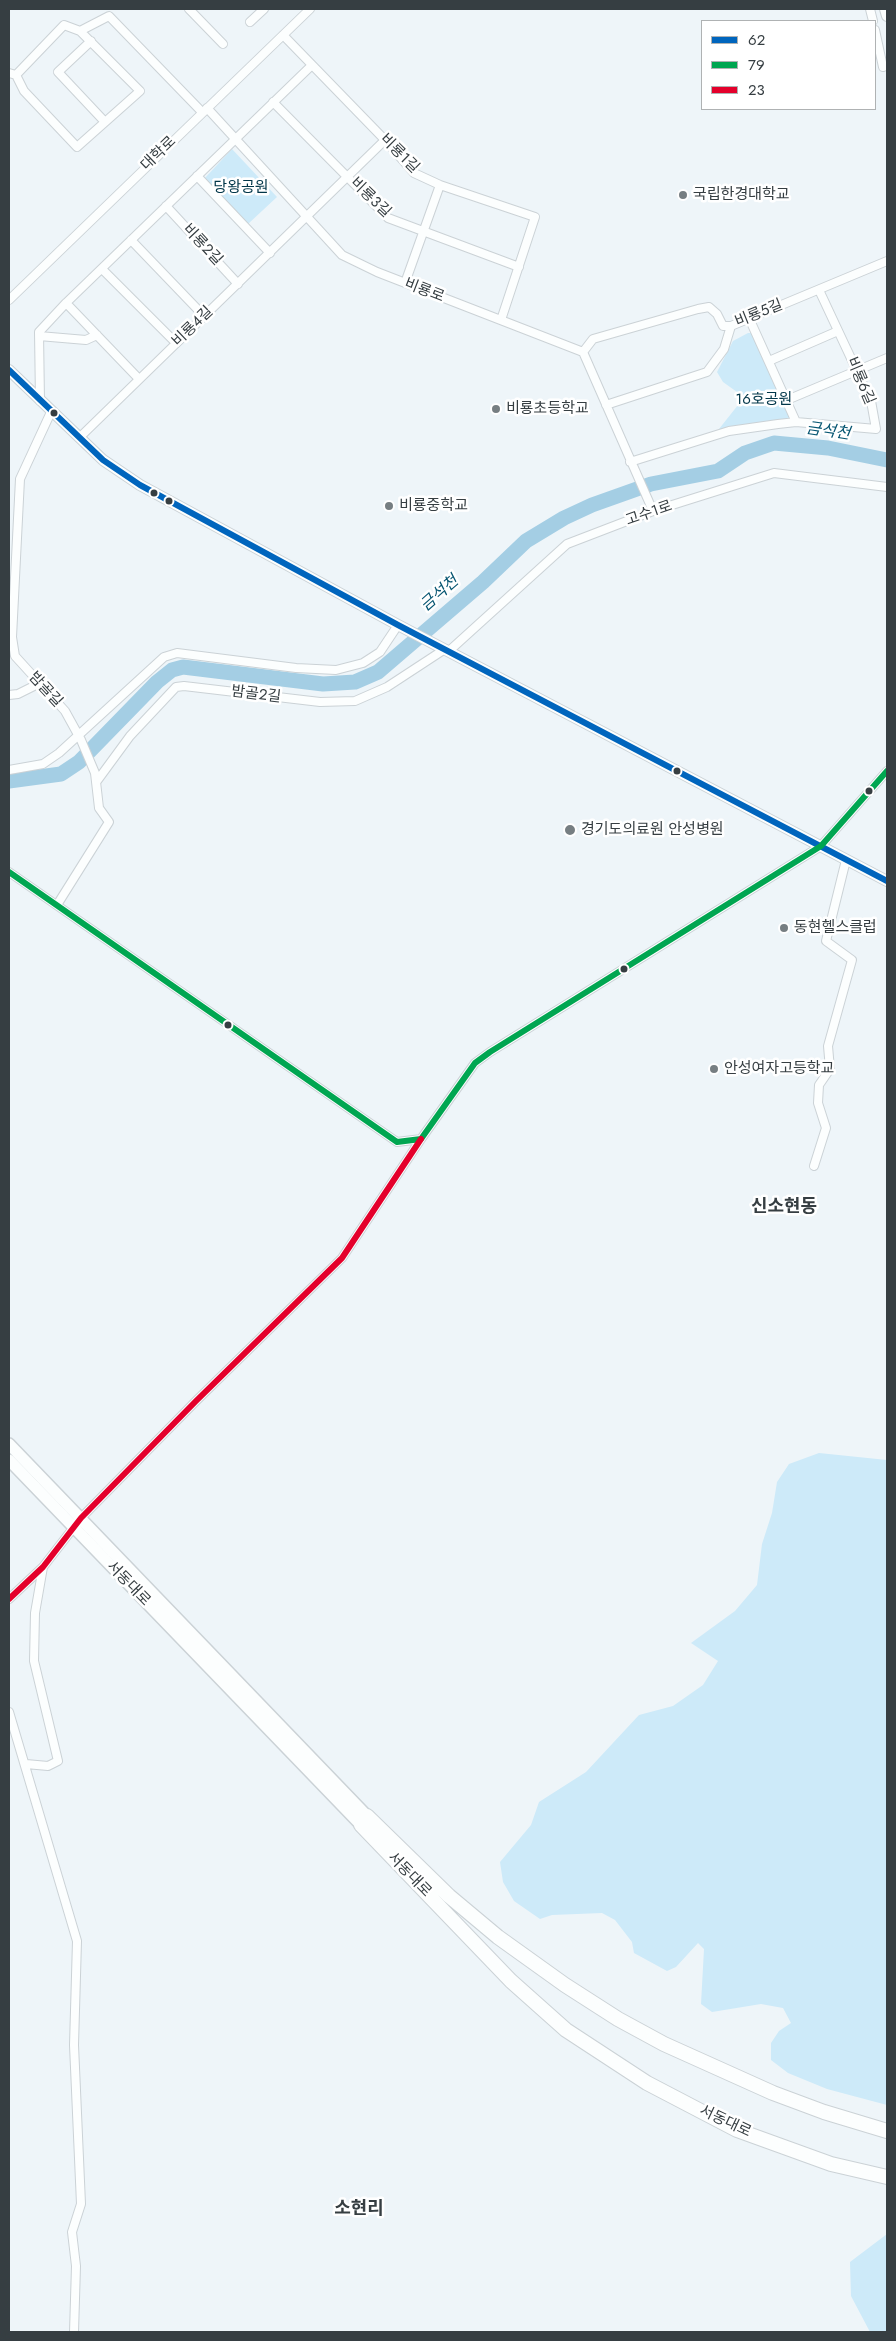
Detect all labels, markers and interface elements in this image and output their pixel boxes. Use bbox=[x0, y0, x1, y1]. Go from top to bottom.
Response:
legend bbox=[701, 20, 876, 110]
text: 62 bbox=[748, 29, 765, 51]
text: 79 bbox=[748, 54, 765, 76]
text: 23 bbox=[748, 79, 765, 101]
street label: 비룡1길 bbox=[376, 131, 422, 177]
street label: 대학로 bbox=[138, 133, 180, 175]
street label: 비룡3길 bbox=[346, 174, 394, 222]
park label: 당왕공원 bbox=[213, 179, 269, 197]
place label: 국립한경대학교 bbox=[693, 186, 790, 204]
marker: 국립한경대학교 bbox=[677, 189, 689, 201]
street label: 비룡2길 bbox=[178, 221, 226, 269]
street label: 비룡로 bbox=[401, 275, 447, 307]
street label: 비룡5길 bbox=[733, 296, 785, 332]
street label: 비룡4길 bbox=[169, 303, 217, 351]
street label: 비룡6길 bbox=[842, 354, 878, 408]
park label: 16호공원 bbox=[736, 391, 792, 409]
place label: 비룡초등학교 bbox=[506, 400, 589, 418]
marker: 비룡초등학교 bbox=[490, 403, 502, 415]
unlabelled marker bbox=[49, 408, 59, 418]
water label: 금석천 bbox=[805, 419, 851, 445]
unlabelled marker bbox=[149, 488, 159, 498]
unlabelled marker bbox=[164, 496, 174, 506]
place label: 비룡중학교 bbox=[399, 497, 468, 515]
street label: 고수1로 bbox=[623, 498, 675, 530]
marker: 비룡중학교 bbox=[383, 500, 395, 512]
water label: 금석천 bbox=[417, 572, 463, 616]
street label: 밤골길 bbox=[24, 669, 66, 711]
street label: 밤골2길 bbox=[230, 683, 282, 707]
unlabelled marker bbox=[672, 766, 682, 776]
unlabelled marker bbox=[864, 786, 874, 796]
place label: 경기도의료원 안성병원 bbox=[581, 821, 723, 839]
marker: 경기도의료원 안성병원 bbox=[563, 823, 577, 837]
place label: 동현헬스클럽 bbox=[794, 919, 877, 937]
marker: 동현헬스클럽 bbox=[778, 922, 790, 934]
unlabelled marker bbox=[619, 964, 629, 974]
unlabelled marker bbox=[223, 1020, 233, 1030]
place label: 안성여자고등학교 bbox=[724, 1060, 834, 1078]
marker: 안성여자고등학교 bbox=[708, 1063, 720, 1075]
district label: 신소현동 bbox=[751, 1197, 817, 1219]
street label: 서동대로 bbox=[102, 1558, 154, 1610]
street label: 서동대로 bbox=[383, 1849, 435, 1901]
street label: 서동대로 bbox=[696, 2102, 754, 2142]
district label: 소현리 bbox=[334, 2199, 384, 2221]

